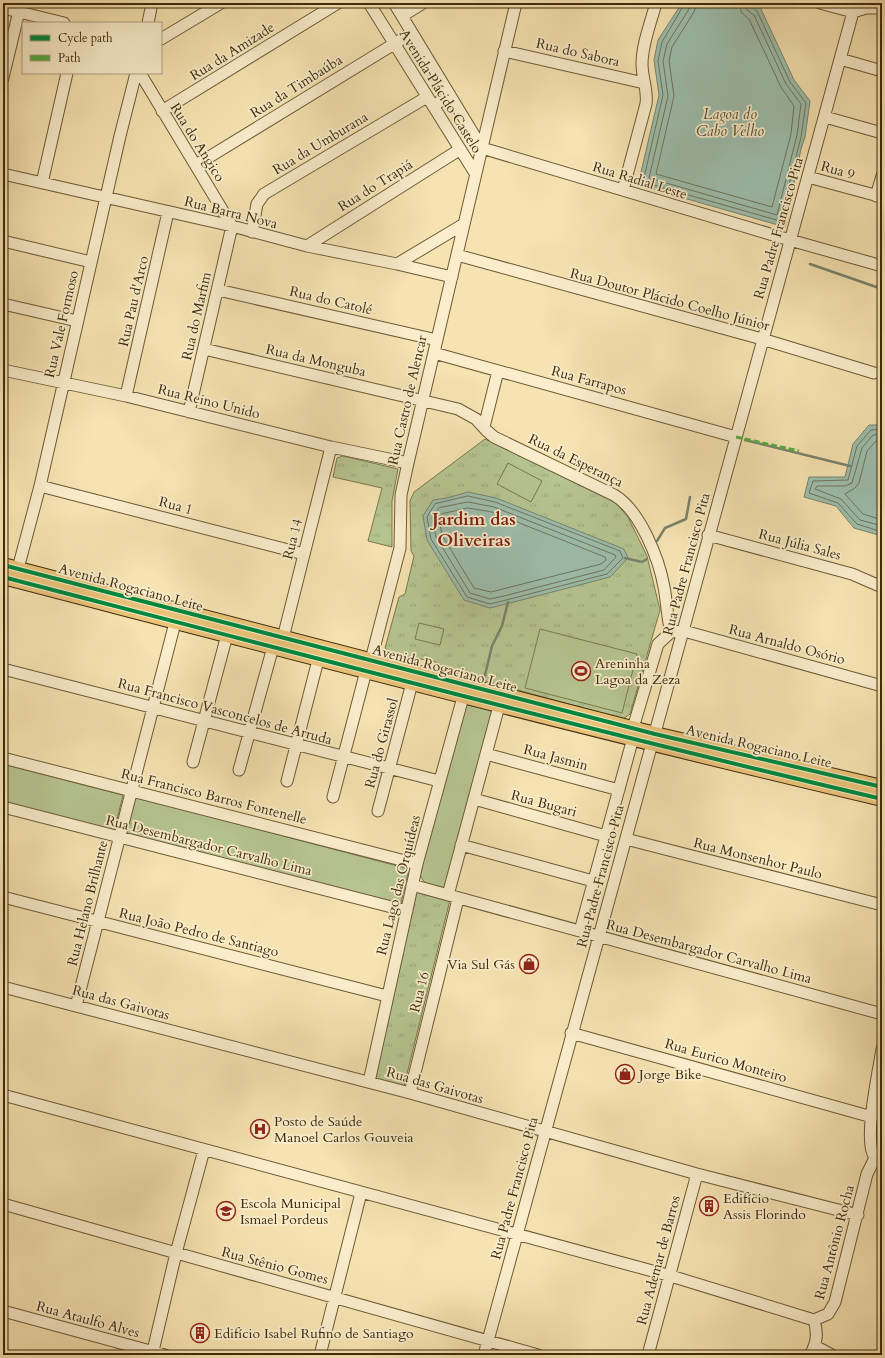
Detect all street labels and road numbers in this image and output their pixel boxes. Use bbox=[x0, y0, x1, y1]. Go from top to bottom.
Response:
street label: Rua da Amizade bbox=[186, 18, 278, 85]
street label: Avenida Plácido Castelo bbox=[395, 26, 487, 157]
street label: Rua do Sabora bbox=[534, 34, 622, 71]
street label: Rua da Timbaúba bbox=[247, 50, 346, 122]
street label: Rua do Angico bbox=[166, 99, 230, 186]
street label: Rua da Umburana bbox=[269, 107, 371, 179]
street label: Rua do Trapiá bbox=[334, 155, 416, 216]
street label: Rua Padre Francisco Pita bbox=[749, 155, 808, 301]
street label: Rua Radial Leste bbox=[590, 157, 689, 204]
street label: Rua 9 bbox=[819, 157, 857, 184]
street label: Rua Barra Nova bbox=[182, 192, 279, 233]
street label: Rua Pau d'Arco bbox=[114, 253, 153, 348]
street label: Rua Doutor Plácido Coelho Júnior bbox=[568, 264, 773, 336]
street label: Rua Vale Formoso bbox=[40, 268, 83, 380]
street label: Rua do Marfim bbox=[177, 270, 216, 362]
street label: Rua do Catolé bbox=[288, 282, 374, 319]
street label: Rua Castro de Alencar bbox=[383, 333, 432, 467]
street label: Rua da Monguba bbox=[264, 340, 368, 381]
street label: Rua Farrapos bbox=[549, 361, 629, 400]
street label: Rua Reino Unido bbox=[156, 380, 262, 423]
street label: Rua da Esperança bbox=[525, 429, 626, 492]
street label: Rua Padre Francisco Pita bbox=[658, 491, 715, 637]
street label: Rua 1 bbox=[157, 492, 195, 519]
street label: Rua 14 bbox=[278, 517, 307, 562]
street label: Rua Júlia Sales bbox=[757, 524, 843, 565]
street label: Avenida Rogaciano Leite bbox=[56, 559, 205, 616]
street label: Rua Arnaldo Osório bbox=[727, 620, 847, 669]
street label: Avenida Rogaciano Leite bbox=[370, 640, 519, 697]
street label: Rua Francisco Vasconcelos de Arruda bbox=[116, 674, 334, 749]
street label: Rua do Girassol bbox=[360, 696, 403, 790]
street label: Avenida Rogaciano Leite bbox=[684, 720, 834, 772]
street label: Rua Jasmin bbox=[521, 740, 590, 775]
street label: Rua Francisco Barros Fontenelle bbox=[119, 764, 309, 829]
street label: Rua Bugari bbox=[509, 786, 579, 821]
street label: Rua Padre Francisco Pita bbox=[572, 803, 629, 949]
street label: Rua Desembargador Carvalho Lima bbox=[104, 811, 314, 880]
street label: Rua Lago das Orquídeas bbox=[372, 813, 425, 957]
street label: Rua Monsenhor Paulo bbox=[691, 833, 825, 884]
street label: Rua Helano Brilhante bbox=[63, 838, 112, 968]
street label: Rua João Pedro de Santiago bbox=[117, 903, 281, 962]
street label: Rua Desembargador Carvalho Lima bbox=[604, 915, 814, 988]
street label: Rua 16 bbox=[405, 970, 434, 1015]
street label: Rua das Gaivotas bbox=[70, 980, 172, 1025]
street label: Rua Eurico Monteiro bbox=[662, 1034, 790, 1087]
street label: Rua das Gaivotas bbox=[384, 1063, 486, 1108]
street label: Rua Padre Francisco Pita bbox=[486, 1115, 543, 1261]
street label: Rua Antônio Rocha bbox=[810, 1183, 859, 1301]
street label: Rua Ademar de Barros bbox=[632, 1193, 685, 1327]
street label: Rua Stênio Gomes bbox=[219, 1242, 331, 1289]
street label: Rua Ataulfo Alves bbox=[34, 1297, 142, 1342]

